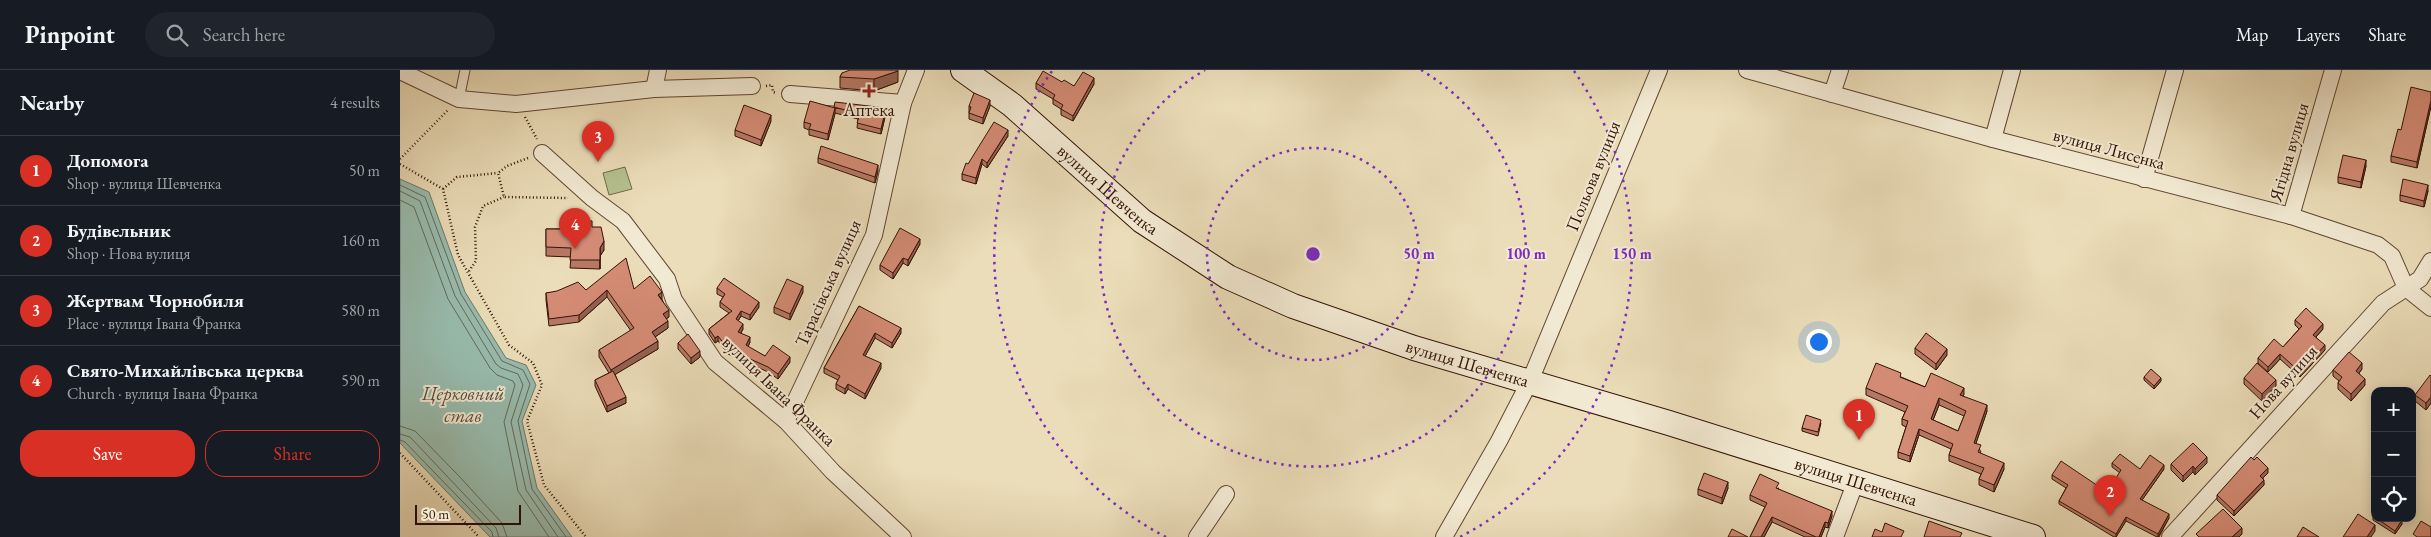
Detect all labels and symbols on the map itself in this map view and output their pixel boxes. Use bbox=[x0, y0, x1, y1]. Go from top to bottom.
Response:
marker: Аптека bbox=[863, 85, 875, 97]
place label: Аптека bbox=[842, 98, 896, 121]
street label: Ягідна вулиця bbox=[2263, 100, 2314, 205]
street label: Польова вулиця bbox=[1560, 117, 1625, 234]
pin: 3 bbox=[582, 121, 614, 162]
street label: вулиця Лисенка bbox=[2051, 123, 2168, 175]
street label: вулиця Шевченка bbox=[1053, 139, 1164, 240]
pin: 4 bbox=[559, 208, 591, 249]
street label: Тарасівська вулиця bbox=[789, 216, 866, 350]
text: 50 m bbox=[1403, 244, 1435, 263]
text: 100 m bbox=[1506, 244, 1546, 263]
text: 150 m bbox=[1612, 244, 1652, 263]
centre of rings bbox=[1304, 245, 1322, 263]
your location bbox=[1806, 329, 1832, 355]
street label: вулиця Івана Франка bbox=[717, 330, 842, 451]
street label: вулиця Шевченка bbox=[1403, 334, 1533, 392]
street label: Нова вулиця bbox=[2243, 340, 2322, 424]
water label: Церковний став bbox=[421, 381, 505, 428]
pin: 1 bbox=[1843, 399, 1875, 440]
street label: вулиця Шевченка bbox=[1792, 451, 1921, 511]
pin: 2 bbox=[2094, 475, 2126, 516]
scale bar bbox=[415, 502, 521, 525]

